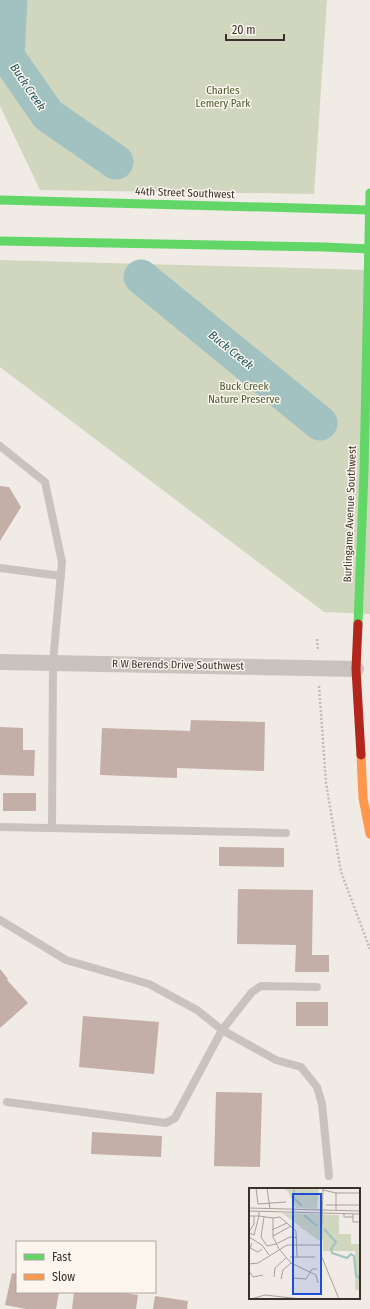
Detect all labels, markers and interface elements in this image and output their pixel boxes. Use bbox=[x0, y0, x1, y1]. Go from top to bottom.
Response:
scale bar bbox=[226, 16, 284, 42]
text: 20 m bbox=[232, 23, 256, 37]
water label: Buck Creek bbox=[7, 61, 49, 113]
park label: Charles Lemery Park bbox=[196, 84, 251, 110]
street label: 44th Street Southwest bbox=[135, 185, 235, 201]
water label: Buck Creek bbox=[206, 328, 256, 372]
park label: Buck Creek Nature Preserve bbox=[208, 380, 280, 406]
street label: Burlingame Avenue Southwest bbox=[341, 445, 359, 583]
street label: R W Berends Drive Southwest bbox=[112, 657, 244, 673]
inset map bbox=[249, 1188, 360, 1299]
legend bbox=[16, 1241, 156, 1293]
text: Fast bbox=[52, 1250, 71, 1264]
text: Slow bbox=[52, 1270, 75, 1284]

